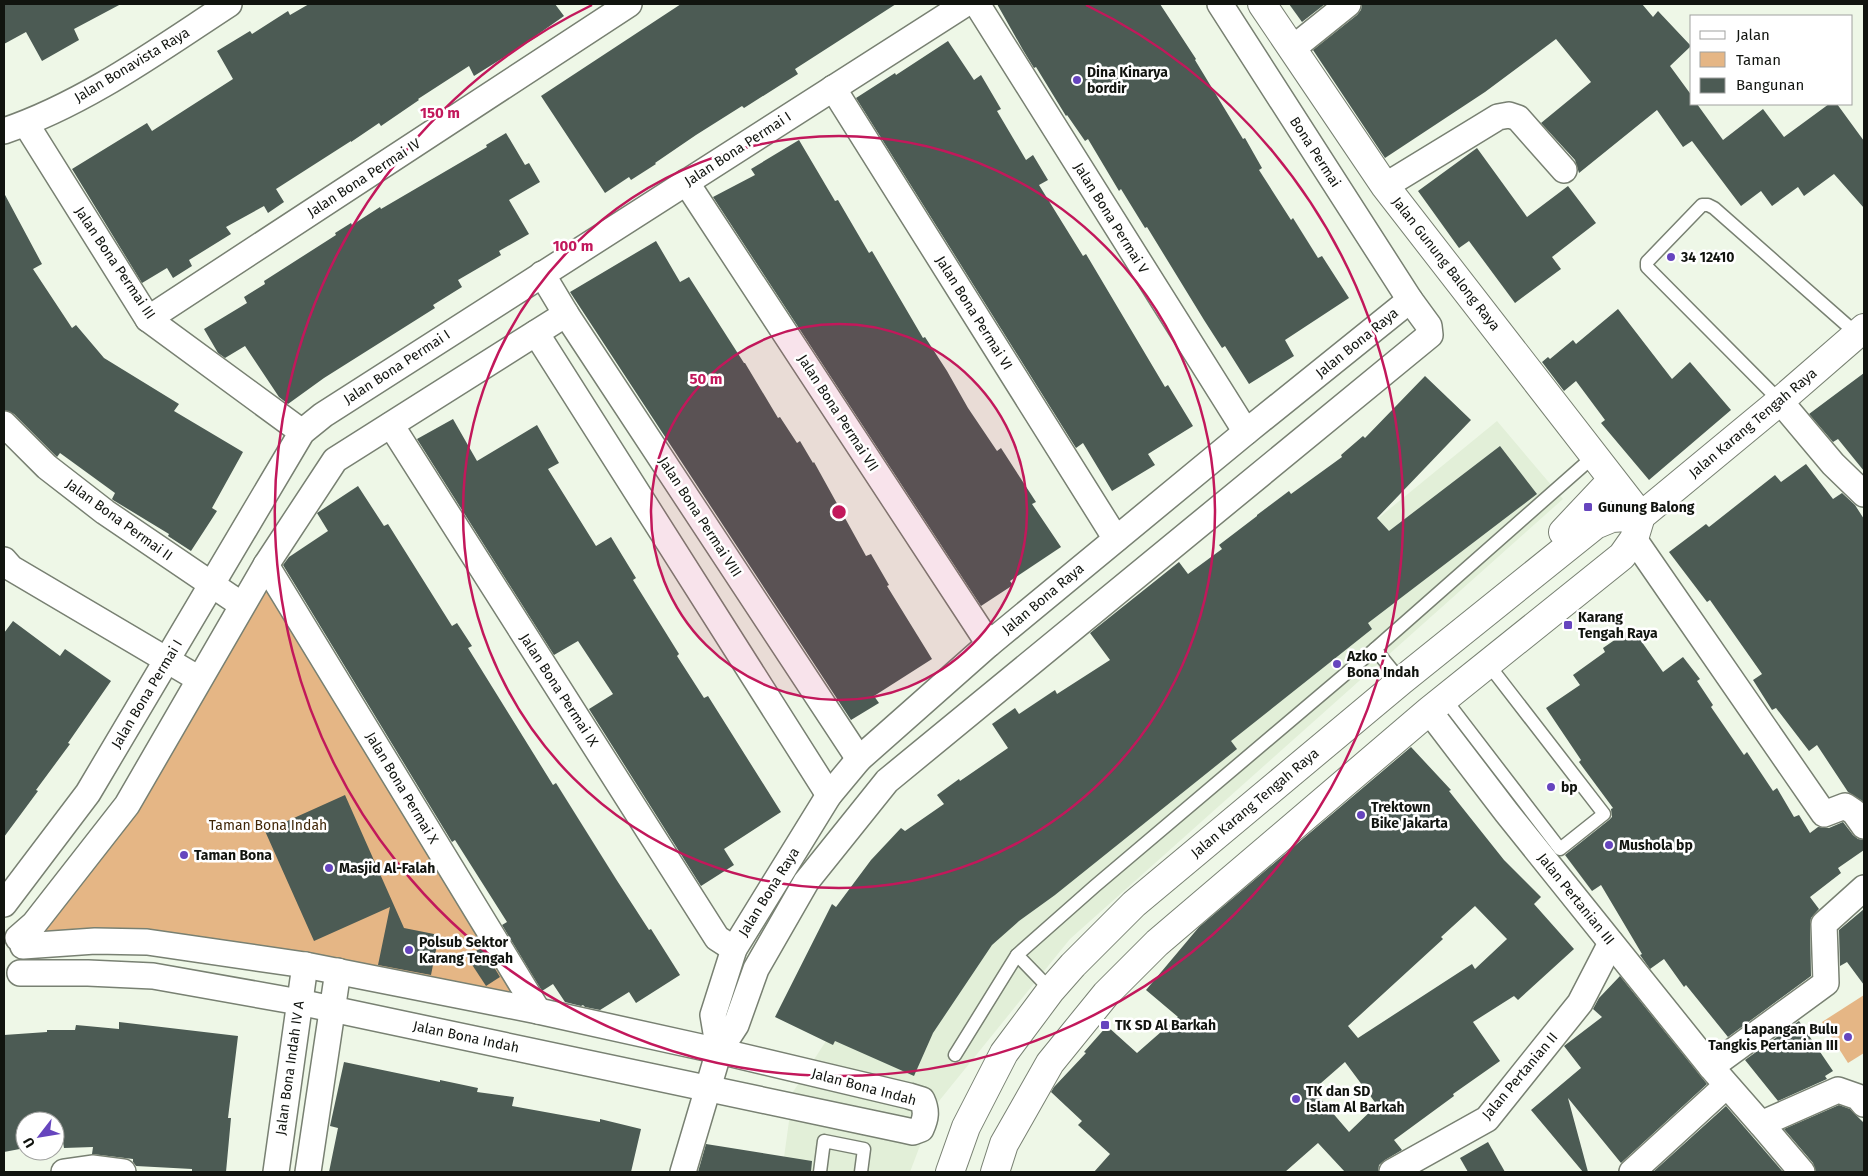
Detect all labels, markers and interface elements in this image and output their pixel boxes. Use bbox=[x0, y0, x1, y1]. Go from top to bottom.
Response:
legend bbox=[1690, 15, 1853, 105]
street label: Jalan Bonavista Raya bbox=[71, 24, 193, 106]
text: Jalan bbox=[1736, 26, 1770, 44]
text: Taman bbox=[1736, 51, 1781, 69]
place label: Dina Kinarya bordir bbox=[1087, 64, 1168, 97]
marker: Dina Kinarya bordir bbox=[1071, 74, 1083, 86]
text: Bangunan bbox=[1736, 76, 1804, 94]
text: 150 m bbox=[420, 104, 460, 122]
street label: Jalan Bona Permai I bbox=[682, 108, 794, 190]
street label: Bona Permai bbox=[1286, 114, 1344, 190]
street label: Jalan Bona Permai IV bbox=[304, 135, 424, 221]
street label: Jalan Bona Permai V bbox=[1070, 159, 1152, 277]
street label: Jalan Gunung Balong Raya bbox=[1388, 194, 1504, 334]
street label: Jalan Bona Permai III bbox=[71, 204, 159, 322]
text: 100 m bbox=[553, 237, 593, 255]
place label: 34 12410 bbox=[1680, 249, 1734, 266]
marker: 34 12410 bbox=[1665, 251, 1677, 263]
street label: Jalan Bona Permai VI bbox=[932, 253, 1016, 373]
street label: Jalan Bona Raya bbox=[1312, 304, 1402, 382]
street label: Jalan Bona Permai I bbox=[341, 326, 453, 408]
street label: Jalan Bona Permai VII bbox=[794, 352, 882, 474]
street label: Jalan Karang Tengah Raya bbox=[1686, 365, 1820, 481]
text: 50 m bbox=[689, 370, 723, 388]
street label: Jalan Bona Permai VIII bbox=[655, 454, 745, 580]
street label: Jalan Bona Permai II bbox=[62, 476, 176, 564]
place label: Gunung Balong bbox=[1598, 499, 1695, 516]
marker: Gunung Balong bbox=[1582, 501, 1594, 513]
centre of rings bbox=[830, 503, 848, 521]
street label: Jalan Bona Raya bbox=[999, 560, 1087, 638]
place label: Karang Tengah Raya bbox=[1578, 609, 1658, 642]
marker: Karang Tengah Raya bbox=[1562, 619, 1574, 631]
street label: Jalan Bona Permai IX bbox=[516, 630, 602, 750]
street label: Jalan Bona Permai I bbox=[108, 637, 186, 751]
place label: Azko - Bona Indah bbox=[1346, 648, 1419, 681]
marker: Azko - Bona Indah bbox=[1331, 658, 1343, 670]
street label: Jalan Bona Permai X bbox=[362, 729, 442, 847]
street label: Jalan Karang Tengah Raya bbox=[1188, 745, 1322, 861]
place label: bp bbox=[1561, 779, 1578, 796]
marker: bp bbox=[1545, 781, 1557, 793]
place label: Trektown Bike Jakarta bbox=[1371, 799, 1448, 832]
marker: Trektown Bike Jakarta bbox=[1355, 809, 1367, 821]
park label: Taman Bona Indah bbox=[209, 817, 327, 834]
place label: Mushola bp bbox=[1619, 837, 1693, 854]
marker: Mushola bp bbox=[1603, 839, 1615, 851]
street label: Jalan Bona Raya bbox=[735, 844, 803, 940]
place label: Taman Bona bbox=[194, 847, 272, 864]
marker: Taman Bona bbox=[178, 849, 190, 861]
street label: Jalan Pertanian III bbox=[1534, 850, 1618, 948]
place label: Masjid Al-Falah bbox=[339, 860, 435, 877]
marker: Masjid Al-Falah bbox=[323, 862, 335, 874]
place label: Polsub Sektor Karang Tengah bbox=[419, 934, 513, 967]
marker: Polsub Sektor Karang Tengah bbox=[403, 944, 415, 956]
street label: Jalan Bona Indah IV A bbox=[272, 1000, 308, 1136]
street label: Jalan Bona Indah bbox=[411, 1017, 521, 1057]
place label: TK SD Al Barkah bbox=[1115, 1017, 1216, 1034]
marker: TK SD Al Barkah bbox=[1099, 1019, 1111, 1031]
place label: Lapangan Bulu Tangkis Pertanian III bbox=[1708, 1021, 1838, 1054]
street label: Jalan Pertanian II bbox=[1479, 1029, 1561, 1123]
marker: Lapangan Bulu Tangkis Pertanian III bbox=[1842, 1031, 1854, 1043]
street label: Jalan Bona Indah bbox=[810, 1065, 918, 1109]
place label: TK dan SD Islam Al Barkah bbox=[1306, 1083, 1405, 1116]
marker: TK dan SD Islam Al Barkah bbox=[1290, 1093, 1302, 1105]
north arrow bbox=[15, 1111, 65, 1161]
text: U bbox=[20, 1134, 39, 1151]

